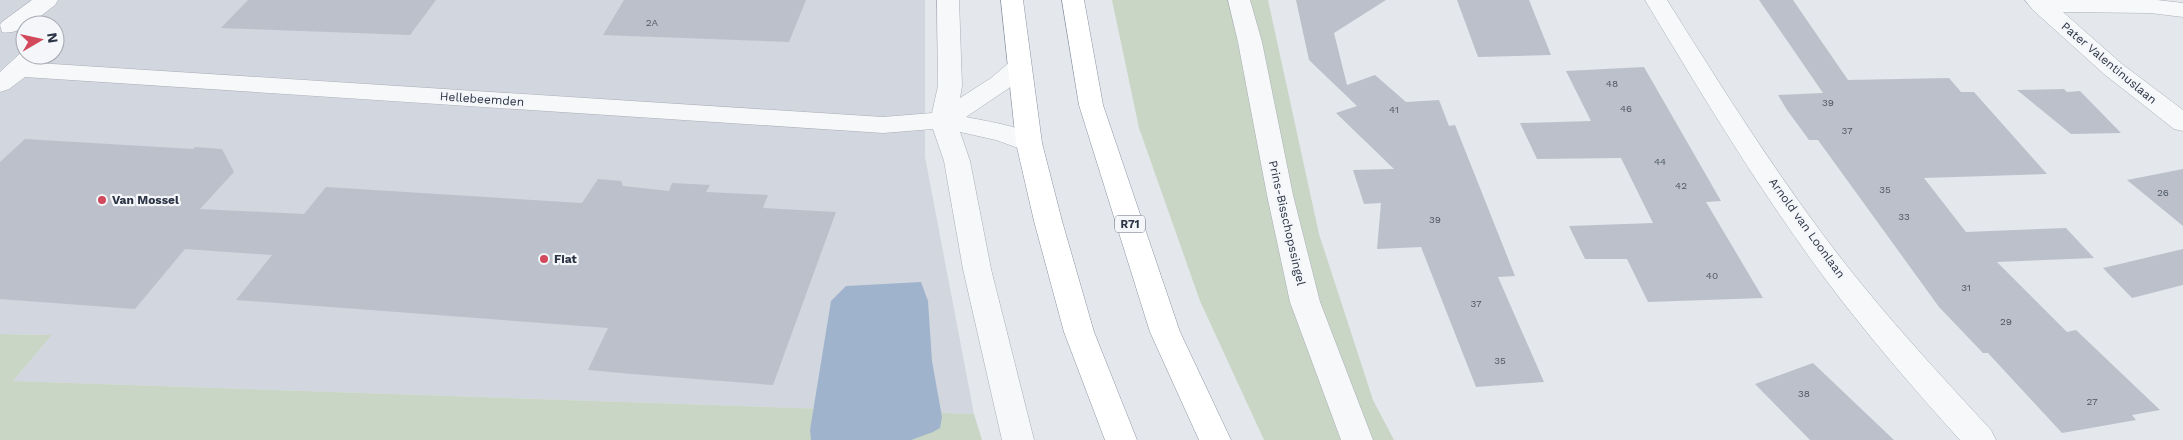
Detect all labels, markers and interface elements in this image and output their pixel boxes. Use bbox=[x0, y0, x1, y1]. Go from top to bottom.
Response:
north arrow bbox=[15, 15, 65, 65]
house number: 2A bbox=[646, 17, 659, 28]
street label: Pater Valentinuslaan bbox=[2059, 19, 2159, 107]
text: N bbox=[44, 32, 62, 44]
house number: 48 bbox=[1606, 78, 1618, 89]
street label: Hellebeemden bbox=[439, 89, 525, 109]
house number: 39 bbox=[1822, 97, 1834, 108]
house number: 46 bbox=[1620, 103, 1632, 114]
house number: 41 bbox=[1389, 104, 1399, 115]
house number: 37 bbox=[1841, 125, 1853, 136]
house number: 44 bbox=[1654, 156, 1666, 167]
street label: Prins-Bisschopssingel bbox=[1266, 159, 1308, 287]
street label: Arnold van Loonlaan bbox=[1766, 175, 1848, 281]
house number: 42 bbox=[1675, 180, 1687, 191]
house number: 35 bbox=[1879, 184, 1891, 195]
house number: 26 bbox=[2157, 187, 2169, 198]
place label: Van Mossel bbox=[112, 193, 179, 207]
marker: Van Mossel bbox=[96, 194, 108, 206]
house number: 33 bbox=[1898, 211, 1910, 222]
house number: 39 bbox=[1429, 214, 1441, 225]
road number: R71 bbox=[1115, 215, 1145, 232]
place label: Fiat bbox=[554, 252, 578, 266]
marker: Fiat bbox=[538, 253, 550, 265]
house number: 40 bbox=[1706, 270, 1718, 281]
house number: 31 bbox=[1961, 282, 1971, 293]
house number: 37 bbox=[1470, 298, 1482, 309]
house number: 29 bbox=[2000, 316, 2012, 327]
house number: 35 bbox=[1494, 355, 1506, 366]
house number: 38 bbox=[1798, 388, 1810, 399]
house number: 27 bbox=[2086, 396, 2098, 407]

